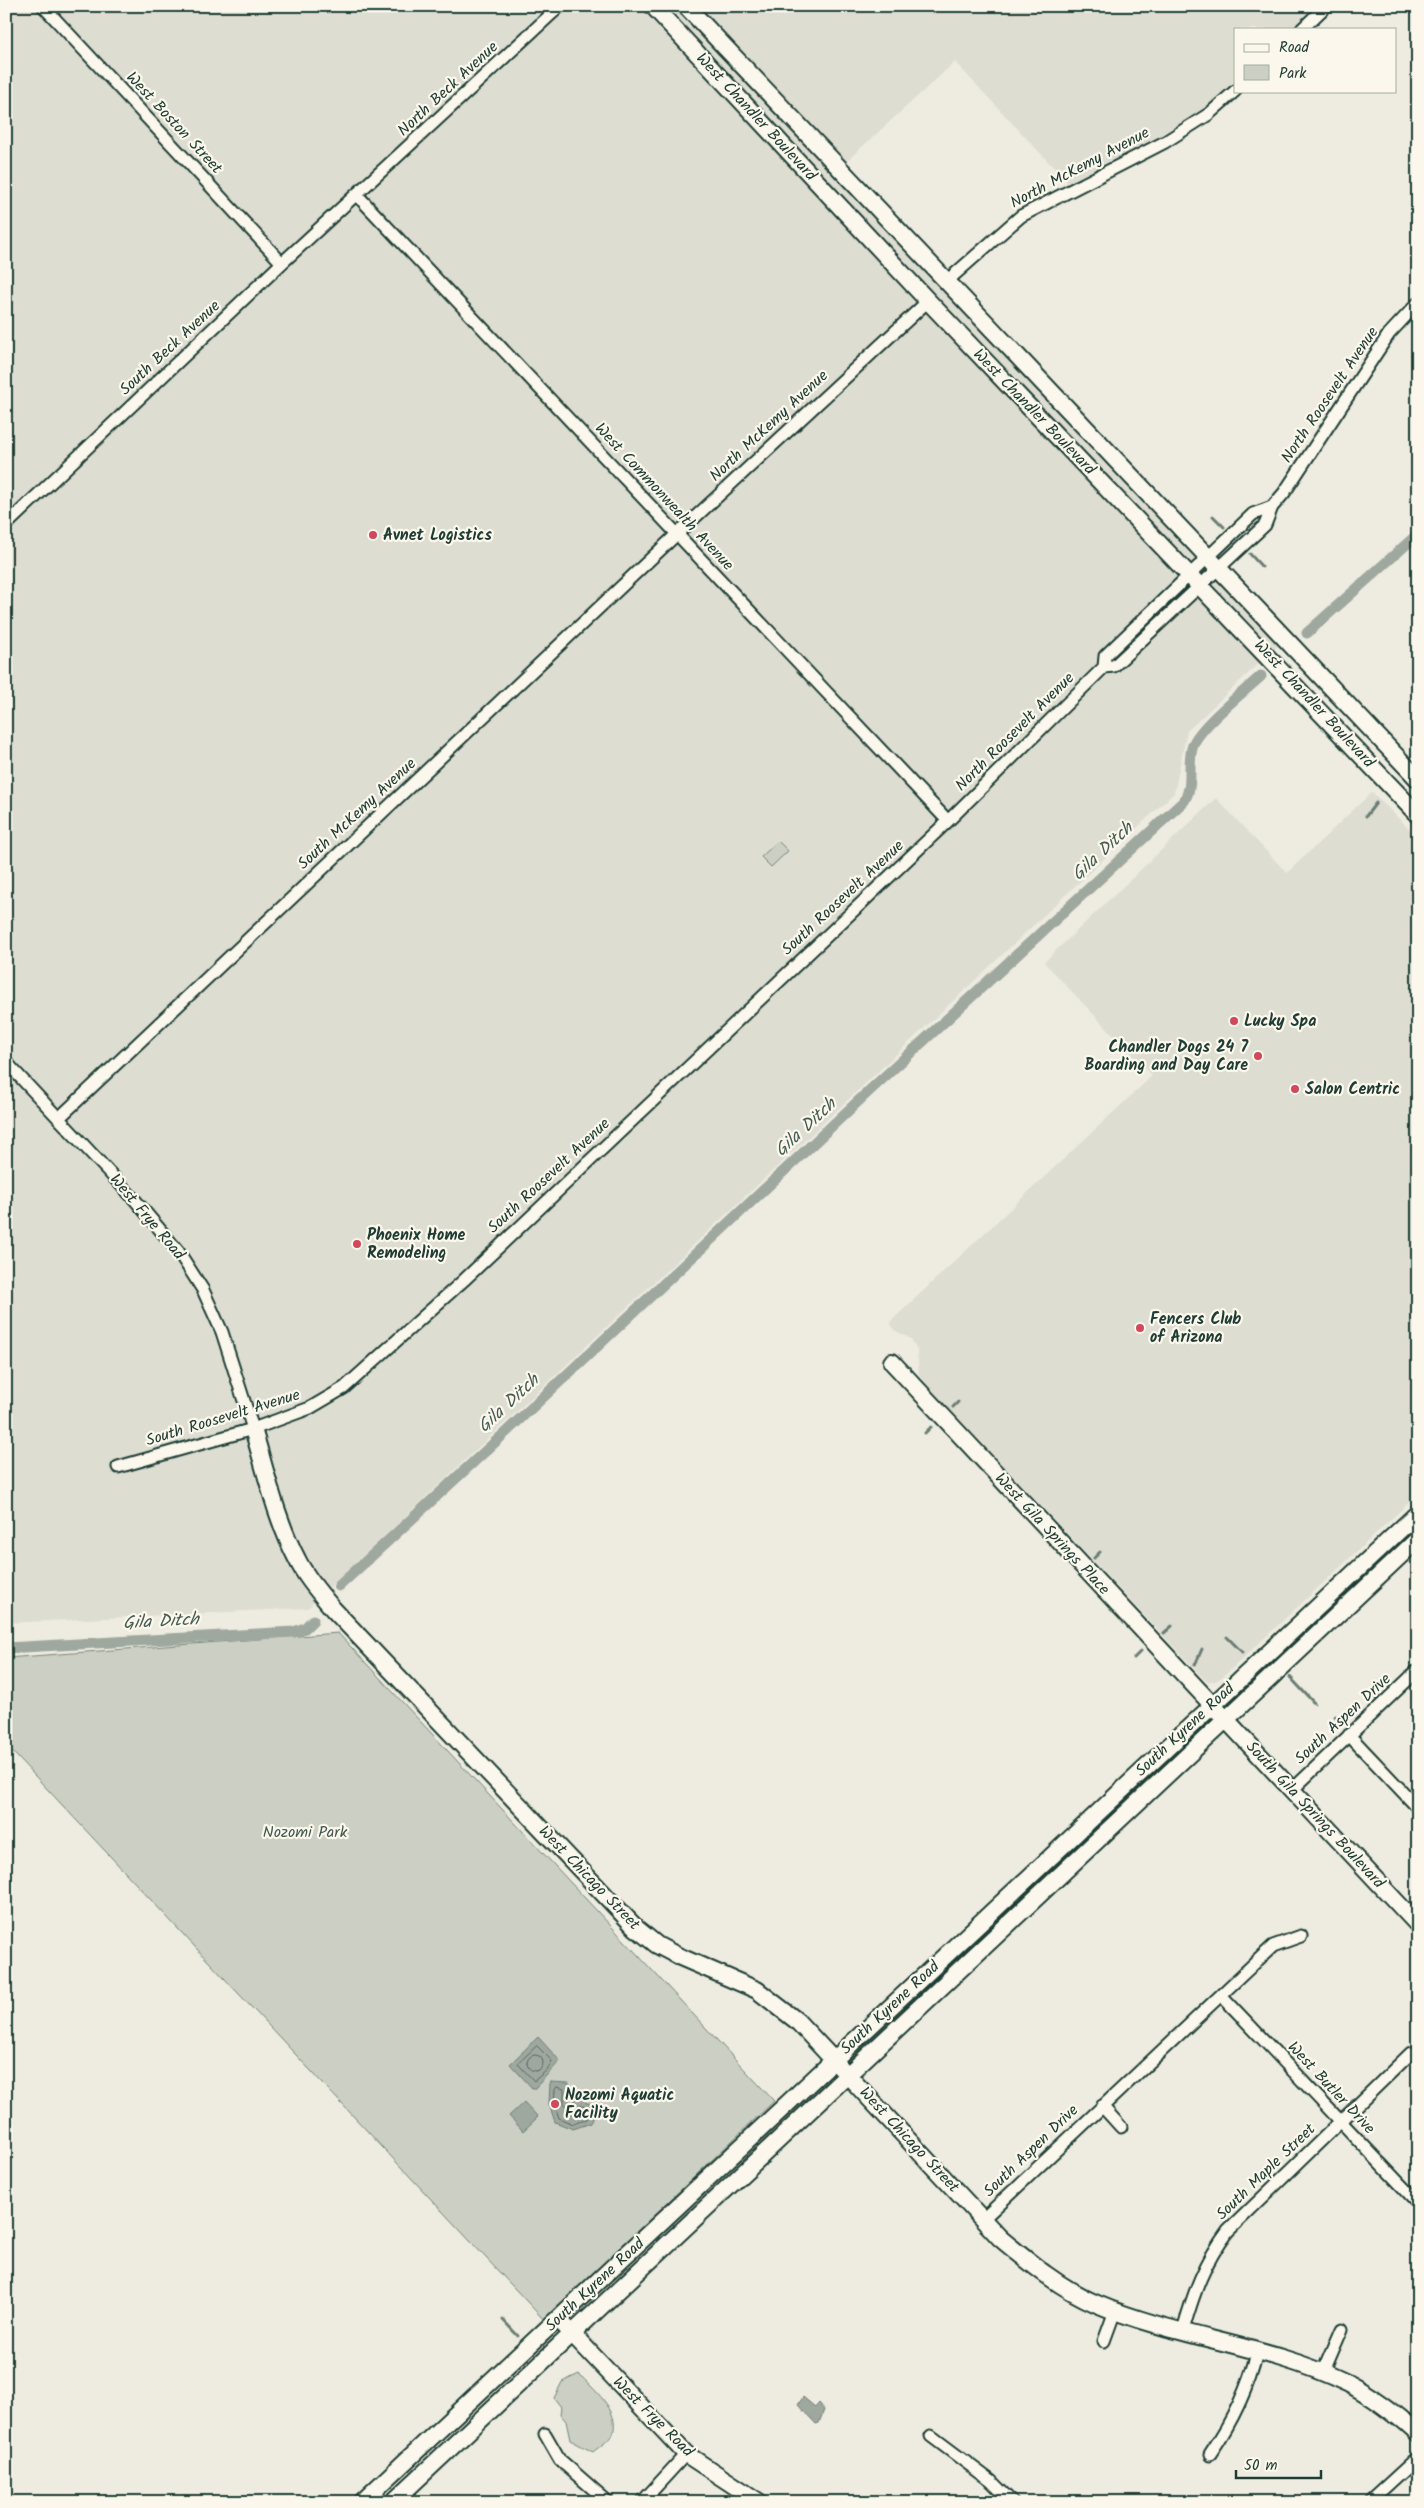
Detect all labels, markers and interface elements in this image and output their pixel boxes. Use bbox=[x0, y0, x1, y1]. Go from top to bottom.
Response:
legend bbox=[1234, 28, 1396, 92]
street label: North Beck Avenue bbox=[392, 35, 504, 143]
text: Road bbox=[1279, 36, 1310, 60]
street label: West Chandler Boulevard bbox=[690, 47, 823, 188]
text: Park bbox=[1279, 62, 1307, 86]
street label: West Boston Street bbox=[120, 66, 229, 181]
street label: North McKemy Avenue bbox=[1006, 121, 1154, 215]
street label: South Beck Avenue bbox=[114, 294, 226, 402]
street label: North Roosevelt Avenue bbox=[1275, 322, 1385, 468]
street label: West Chandler Boulevard bbox=[967, 343, 1102, 482]
street label: North McKemy Avenue bbox=[704, 364, 834, 488]
street label: West Commonwealth Avenue bbox=[588, 417, 740, 577]
place label: Avnet Logistics bbox=[383, 523, 492, 548]
marker: Avnet Logistics bbox=[367, 529, 379, 541]
street label: West Chandler Boulevard bbox=[1248, 634, 1381, 775]
street label: North Roosevelt Avenue bbox=[950, 667, 1080, 797]
street label: South McKemy Avenue bbox=[292, 752, 422, 876]
water label: Gila Ditch bbox=[1065, 815, 1142, 888]
street label: South Roosevelt Avenue bbox=[776, 834, 910, 962]
place label: Lucky Spa bbox=[1244, 1009, 1316, 1034]
marker: Lucky Spa bbox=[1228, 1015, 1240, 1027]
place label: Chandler Dogs 24 7 Boarding and Day Care bbox=[1085, 1035, 1248, 1078]
marker: Chandler Dogs 24 7 Boarding and Day Care bbox=[1252, 1050, 1264, 1062]
place label: Salon Centric bbox=[1305, 1077, 1400, 1102]
marker: Salon Centric bbox=[1289, 1083, 1301, 1095]
water label: Gila Ditch bbox=[768, 1091, 845, 1164]
street label: South Roosevelt Avenue bbox=[482, 1112, 616, 1240]
street label: West Frye Road bbox=[103, 1168, 191, 1266]
place label: Phoenix Home Remodeling bbox=[367, 1223, 465, 1266]
marker: Phoenix Home Remodeling bbox=[351, 1238, 363, 1250]
place label: Fencers Club of Arizona bbox=[1150, 1307, 1241, 1350]
marker: Fencers Club of Arizona bbox=[1134, 1322, 1146, 1334]
water label: Gila Ditch bbox=[471, 1367, 548, 1440]
street label: South Roosevelt Avenue bbox=[143, 1383, 303, 1453]
street label: West Gila Springs Place bbox=[988, 1467, 1116, 1601]
water label: Gila Ditch bbox=[122, 1605, 201, 1638]
street label: South Aspen Drive bbox=[1289, 1667, 1397, 1771]
street label: South Kyrene Road bbox=[1130, 1676, 1241, 1783]
street label: South Gila Springs Boulevard bbox=[1240, 1735, 1391, 1895]
park label: Nozomi Park bbox=[263, 1820, 348, 1845]
street label: West Chicago Street bbox=[532, 1820, 646, 1937]
street label: South Kyrene Road bbox=[835, 1954, 946, 2061]
street label: West Butler Drive bbox=[1281, 2036, 1381, 2140]
street label: West Chicago Street bbox=[853, 2081, 966, 2199]
place label: Nozomi Aquatic Facility bbox=[565, 2083, 674, 2126]
marker: Nozomi Aquatic Facility bbox=[549, 2098, 561, 2110]
street label: South Aspen Drive bbox=[978, 2099, 1084, 2203]
street label: South Maple Street bbox=[1210, 2117, 1322, 2226]
street label: South Kyrene Road bbox=[540, 2231, 651, 2338]
street label: West Frye Road bbox=[607, 2371, 700, 2464]
scale bar bbox=[1236, 2448, 1322, 2480]
text: 50 m bbox=[1244, 2454, 1278, 2478]

